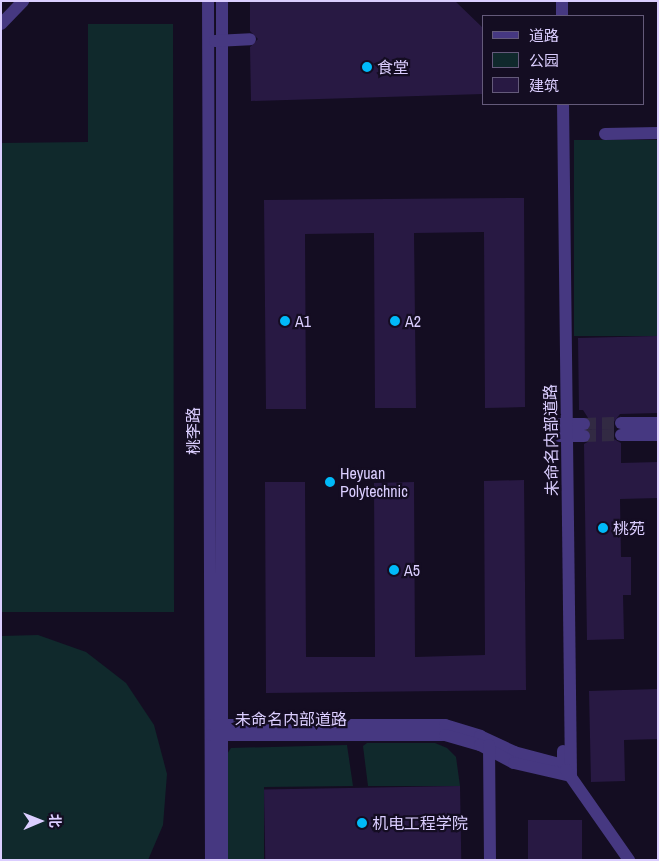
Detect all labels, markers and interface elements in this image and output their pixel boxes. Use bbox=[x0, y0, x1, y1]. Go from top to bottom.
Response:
legend bbox=[482, 15, 644, 105]
text: 道路 bbox=[529, 25, 559, 46]
text: 公园 bbox=[529, 50, 559, 71]
place label: 食堂 bbox=[377, 57, 409, 77]
marker: 食堂 bbox=[361, 61, 373, 73]
text: 建筑 bbox=[529, 75, 559, 96]
place label: A1 bbox=[295, 311, 311, 331]
place label: A2 bbox=[405, 311, 421, 331]
marker: A1 bbox=[279, 315, 291, 327]
marker: A2 bbox=[389, 315, 401, 327]
street label: 未命名内部道路 bbox=[540, 384, 562, 496]
street label: 桃李路 bbox=[183, 407, 203, 455]
place label: Heyuan Polytechnic bbox=[340, 463, 408, 501]
marker: Heyuan Polytechnic bbox=[324, 476, 336, 488]
place label: 桃苑 bbox=[613, 518, 645, 538]
marker: 桃苑 bbox=[597, 522, 609, 534]
place label: A5 bbox=[404, 560, 420, 580]
marker: A5 bbox=[388, 564, 400, 576]
street label: 未命名内部道路 bbox=[235, 709, 347, 729]
north arrow bbox=[15, 796, 65, 846]
place label: 机电工程学院 bbox=[372, 813, 468, 833]
text: 北 bbox=[46, 814, 64, 828]
marker: 机电工程学院 bbox=[356, 817, 368, 829]

